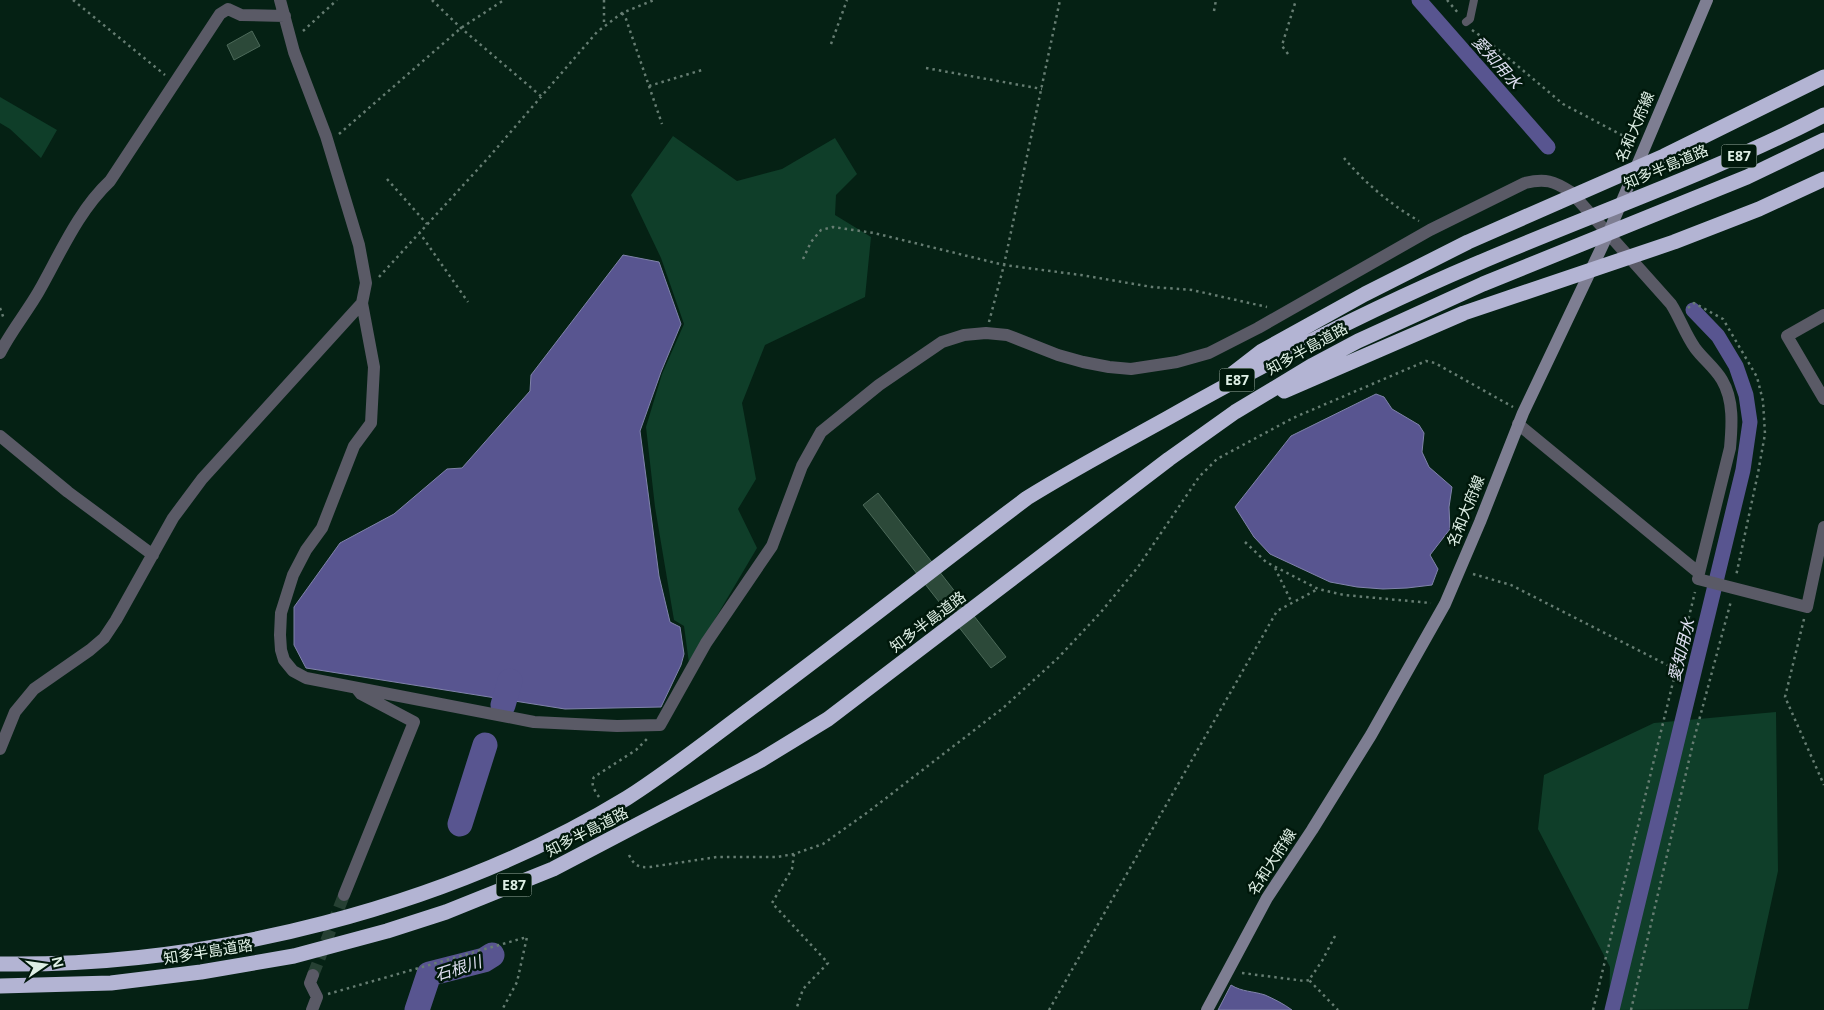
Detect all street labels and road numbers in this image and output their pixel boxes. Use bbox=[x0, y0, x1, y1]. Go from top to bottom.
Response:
street label: 名和大府線 bbox=[1610, 88, 1658, 165]
street label: 知多半島道路 bbox=[1620, 139, 1711, 193]
road number: E87 bbox=[1722, 144, 1756, 168]
street label: 知多半島道路 bbox=[1262, 318, 1351, 379]
road number: E87 bbox=[1220, 368, 1254, 392]
street label: 名和大府線 bbox=[1442, 472, 1488, 549]
street label: 知多半島道路 bbox=[885, 586, 969, 656]
street label: 知多半島道路 bbox=[542, 802, 631, 860]
street label: 名和大府線 bbox=[1242, 825, 1300, 898]
road number: E87 bbox=[496, 874, 532, 896]
street label: 知多半島道路 bbox=[162, 934, 254, 968]

